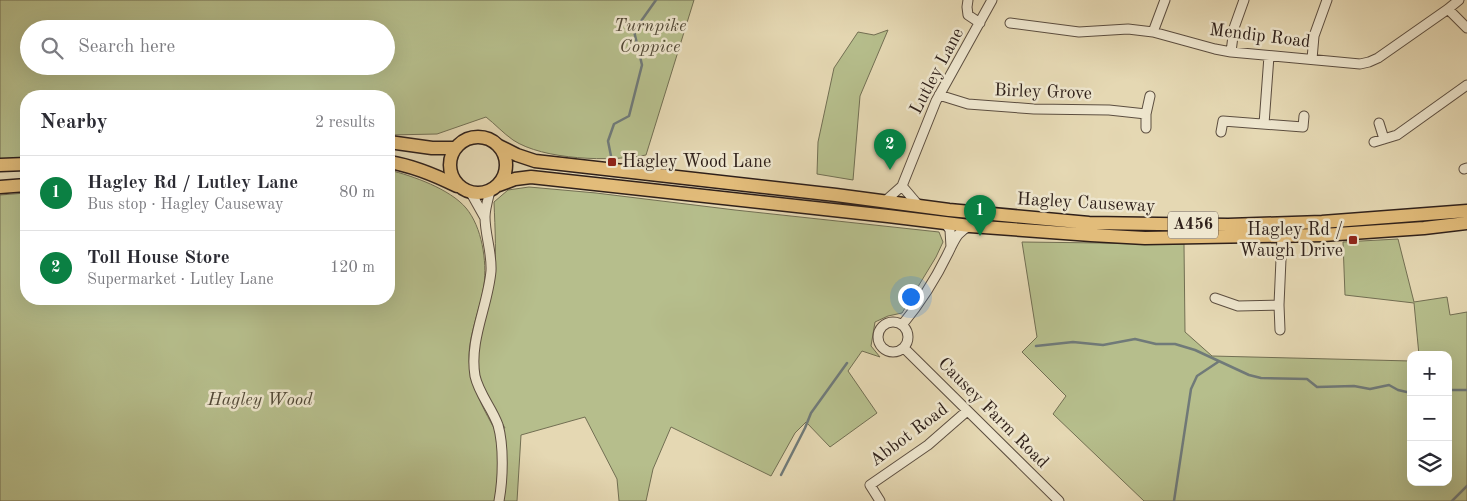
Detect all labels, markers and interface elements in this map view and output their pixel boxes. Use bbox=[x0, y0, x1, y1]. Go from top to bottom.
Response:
park label: Turnpike Coppice bbox=[614, 17, 686, 56]
search box bbox=[20, 20, 395, 75]
street label: Mendip Road bbox=[1208, 21, 1312, 51]
street label: Lutley Lane bbox=[907, 25, 967, 117]
icon: search bbox=[38, 34, 66, 62]
text: Search here bbox=[78, 38, 175, 57]
street label: Birley Grove bbox=[994, 81, 1092, 103]
text: Nearby bbox=[40, 112, 108, 133]
text: 2 results bbox=[315, 115, 375, 131]
pin: 2 bbox=[874, 129, 906, 170]
place label: Hagley Wood Lane bbox=[622, 153, 771, 171]
marker: Hagley Wood Lane bbox=[606, 156, 618, 168]
text: Hagley Rd / Lutley Lane bbox=[87, 174, 298, 193]
text: 1 bbox=[51, 185, 61, 201]
text: 80 m bbox=[339, 185, 375, 201]
street label: Hagley Causeway bbox=[1016, 190, 1156, 216]
pin: 1 bbox=[964, 195, 996, 236]
text: Bus stop · Hagley Causeway bbox=[87, 197, 284, 213]
road number: A456 bbox=[1168, 212, 1218, 238]
place label: Hagley Rd / Waugh Drive bbox=[1239, 221, 1343, 260]
marker: Hagley Rd / Waugh Drive bbox=[1347, 234, 1359, 246]
text: Toll House Store bbox=[87, 249, 230, 268]
text: 2 bbox=[51, 260, 61, 276]
text: 120 m bbox=[330, 260, 375, 276]
text: Supermarket · Lutley Lane bbox=[87, 272, 274, 288]
your location bbox=[898, 284, 924, 310]
map controls bbox=[1407, 351, 1452, 486]
button: + bbox=[1407, 351, 1452, 396]
street label: Causey Farm Road bbox=[934, 354, 1052, 472]
park label: Hagley Wood bbox=[206, 391, 313, 409]
button: − bbox=[1407, 396, 1452, 441]
street label: Abbot Road bbox=[867, 400, 951, 470]
button: layers bbox=[1407, 441, 1452, 486]

